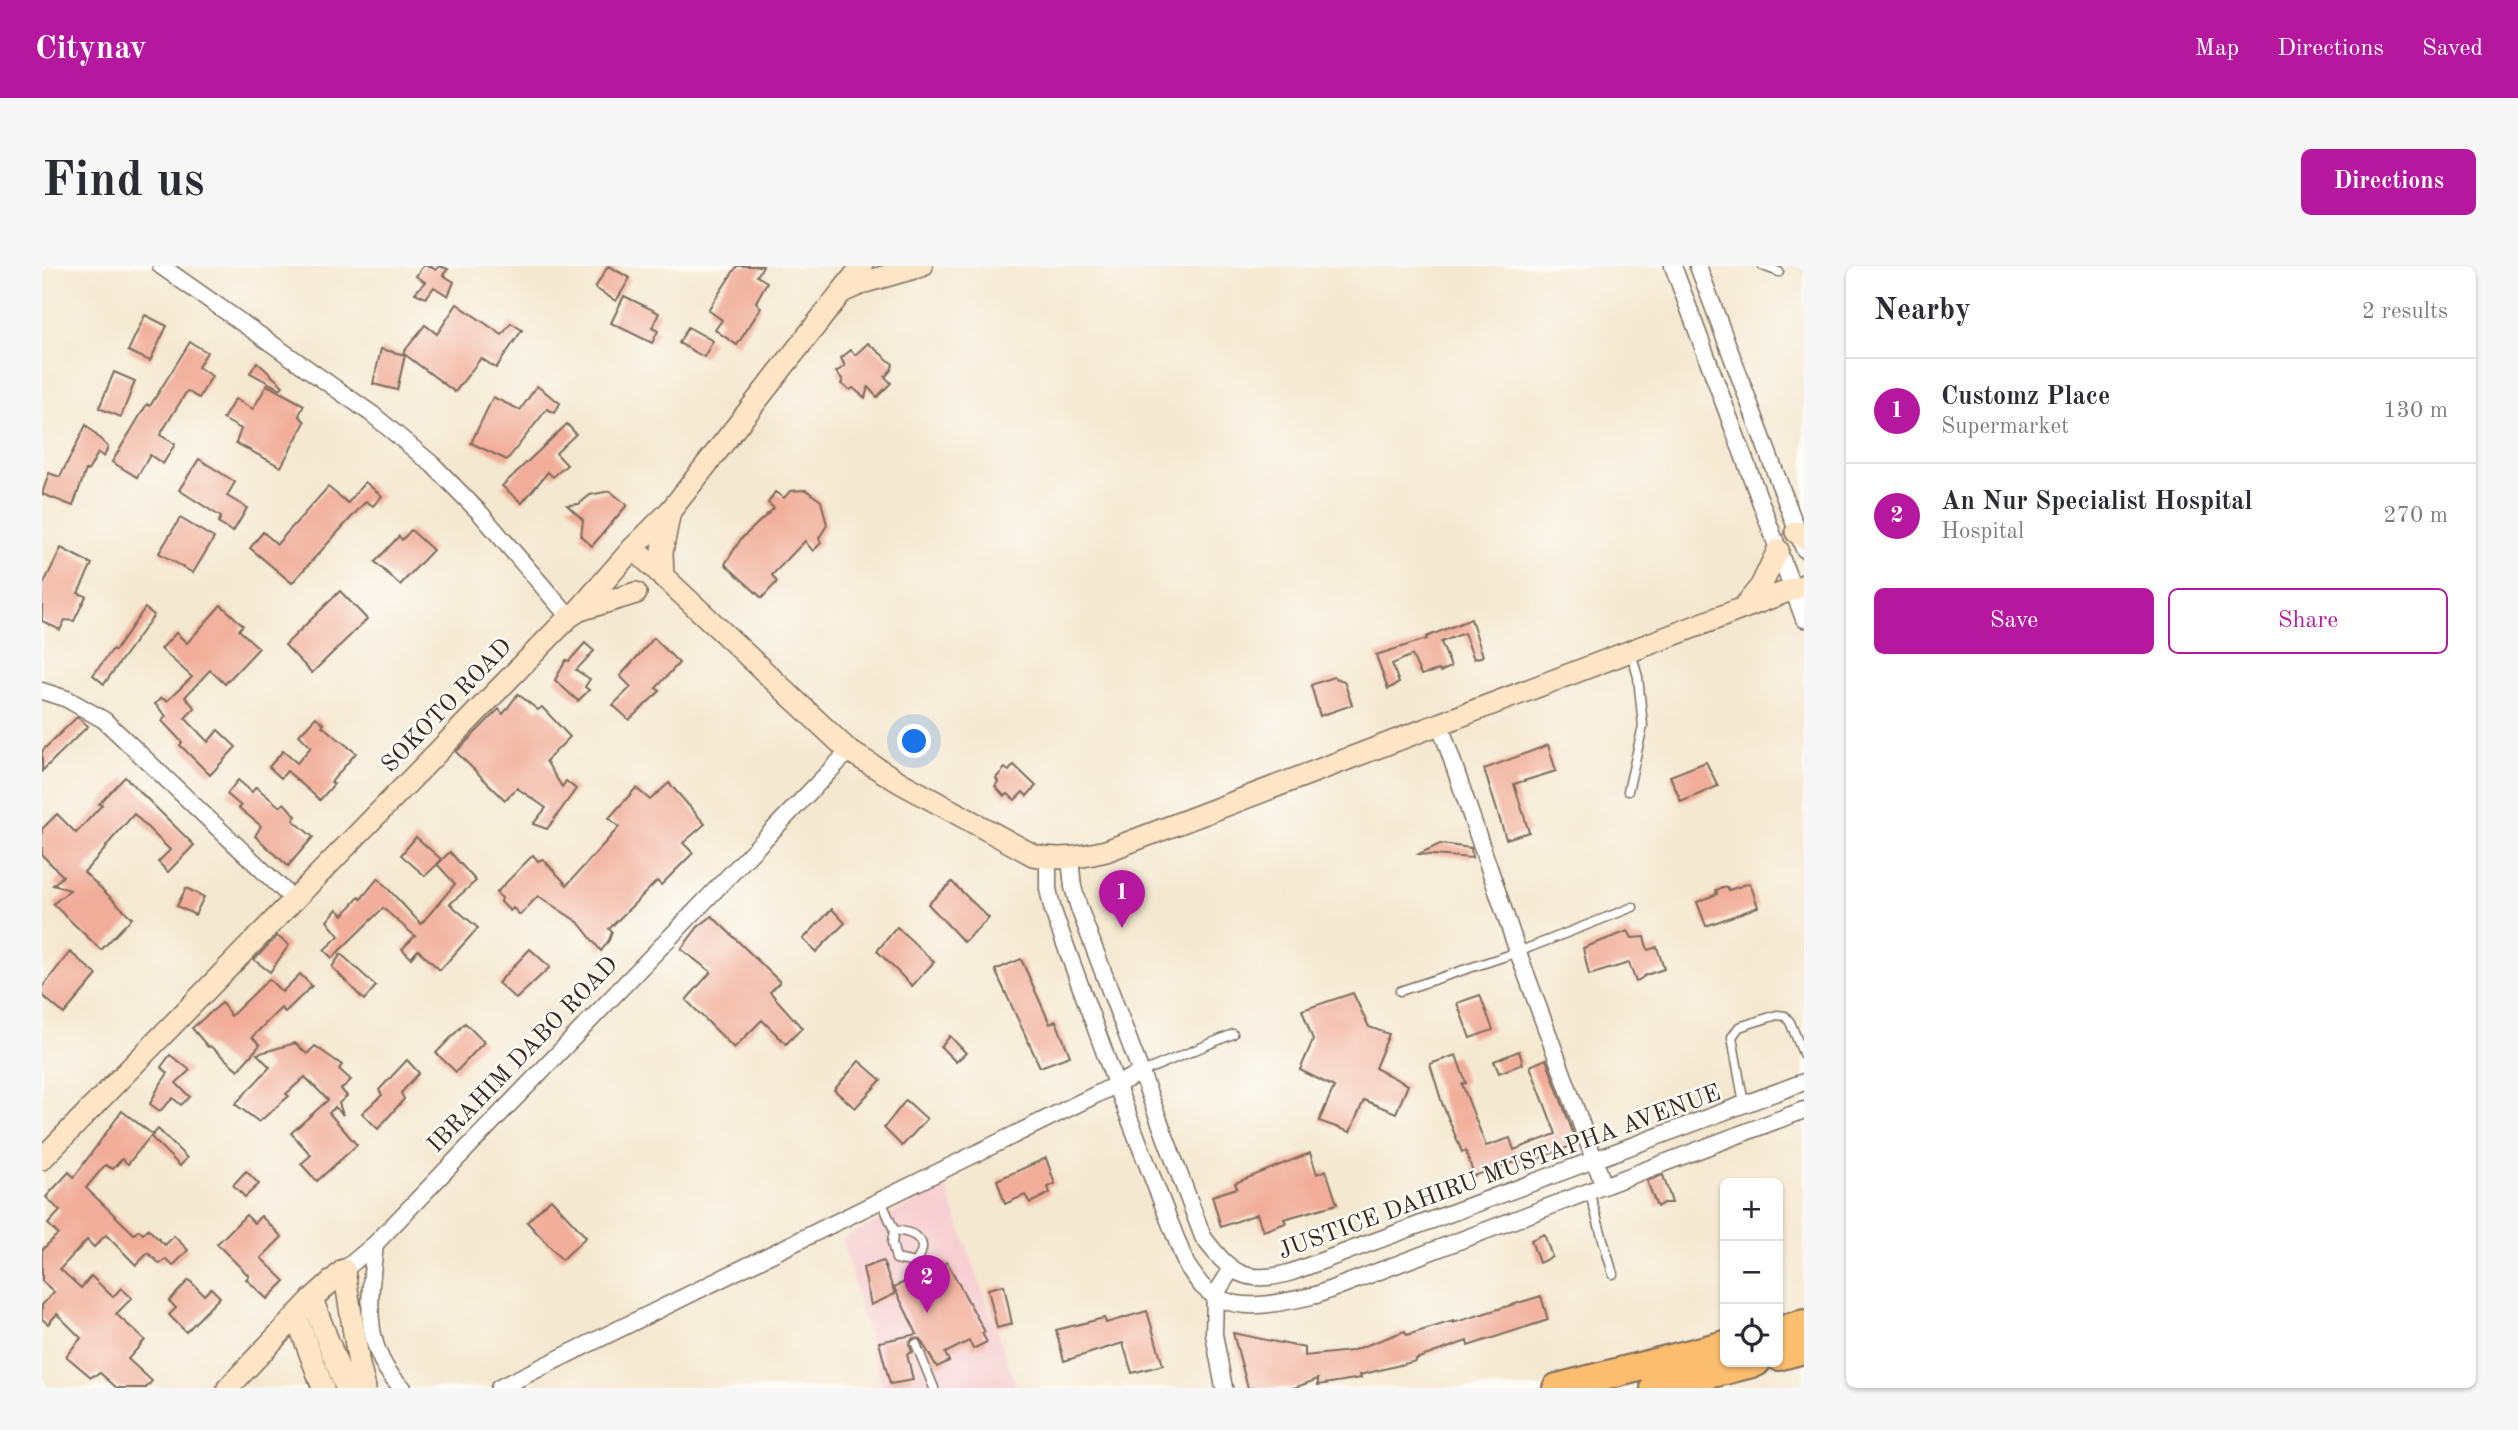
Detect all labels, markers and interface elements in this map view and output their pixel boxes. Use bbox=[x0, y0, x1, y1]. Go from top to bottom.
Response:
text: Citynav bbox=[35, 33, 147, 66]
text: Map bbox=[2195, 37, 2239, 61]
text: Directions bbox=[2277, 37, 2384, 61]
text: Saved bbox=[2422, 37, 2483, 61]
button: Directions bbox=[2301, 149, 2476, 215]
text: Find us bbox=[42, 158, 205, 207]
text: Nearby bbox=[1874, 296, 1971, 326]
text: 2 results bbox=[2362, 300, 2448, 323]
text: Customz Place bbox=[1941, 384, 2110, 410]
text: 1 bbox=[1890, 399, 1904, 422]
text: 130 m bbox=[2383, 399, 2448, 422]
text: Supermarket bbox=[1941, 415, 2069, 438]
text: An Nur Specialist Hospital bbox=[1941, 489, 2253, 515]
text: 2 bbox=[1890, 504, 1904, 527]
text: 270 m bbox=[2383, 504, 2448, 527]
text: Hospital bbox=[1941, 520, 2024, 543]
button: Save bbox=[1874, 588, 2154, 654]
button: Share bbox=[2168, 588, 2448, 654]
street label: SOKOTO ROAD bbox=[378, 635, 517, 778]
your location bbox=[897, 724, 931, 758]
pin: 1 bbox=[1099, 870, 1145, 928]
street label: IBRAHIM DABO ROAD bbox=[424, 953, 623, 1158]
street label: JUSTICE DAHIRU MUSTAPHA AVENUE bbox=[1275, 1081, 1724, 1264]
map controls bbox=[1720, 1178, 1783, 1367]
button: + bbox=[1720, 1178, 1783, 1241]
button: − bbox=[1720, 1241, 1783, 1304]
pin: 2 bbox=[904, 1255, 950, 1313]
button: locate bbox=[1720, 1304, 1783, 1367]

